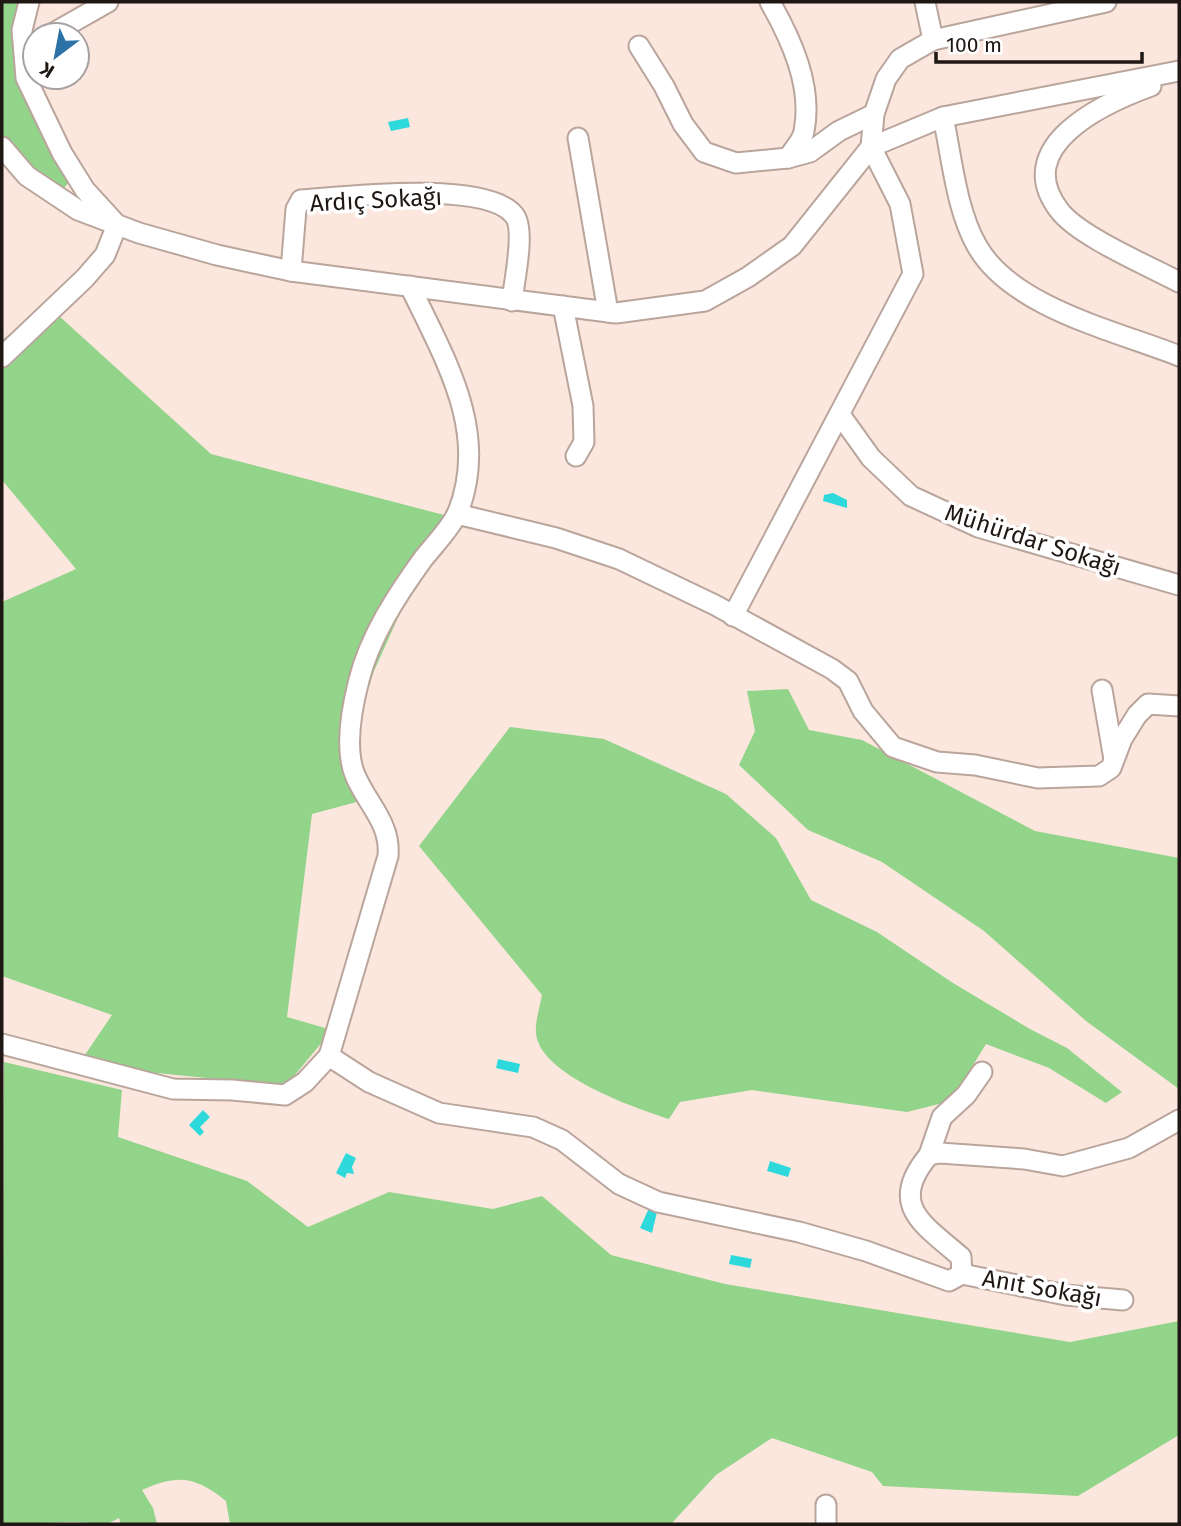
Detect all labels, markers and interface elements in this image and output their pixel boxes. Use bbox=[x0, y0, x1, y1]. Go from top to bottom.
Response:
north arrow bbox=[21, 21, 91, 91]
scale bar bbox=[936, 21, 1142, 65]
text: 100 m bbox=[946, 32, 1002, 58]
text: K bbox=[35, 57, 58, 83]
street label: Ardıç Sokağı bbox=[309, 183, 443, 217]
street label: Mühürdar Sokağı bbox=[941, 498, 1125, 582]
street label: Anıt Sokağı bbox=[980, 1264, 1104, 1312]

